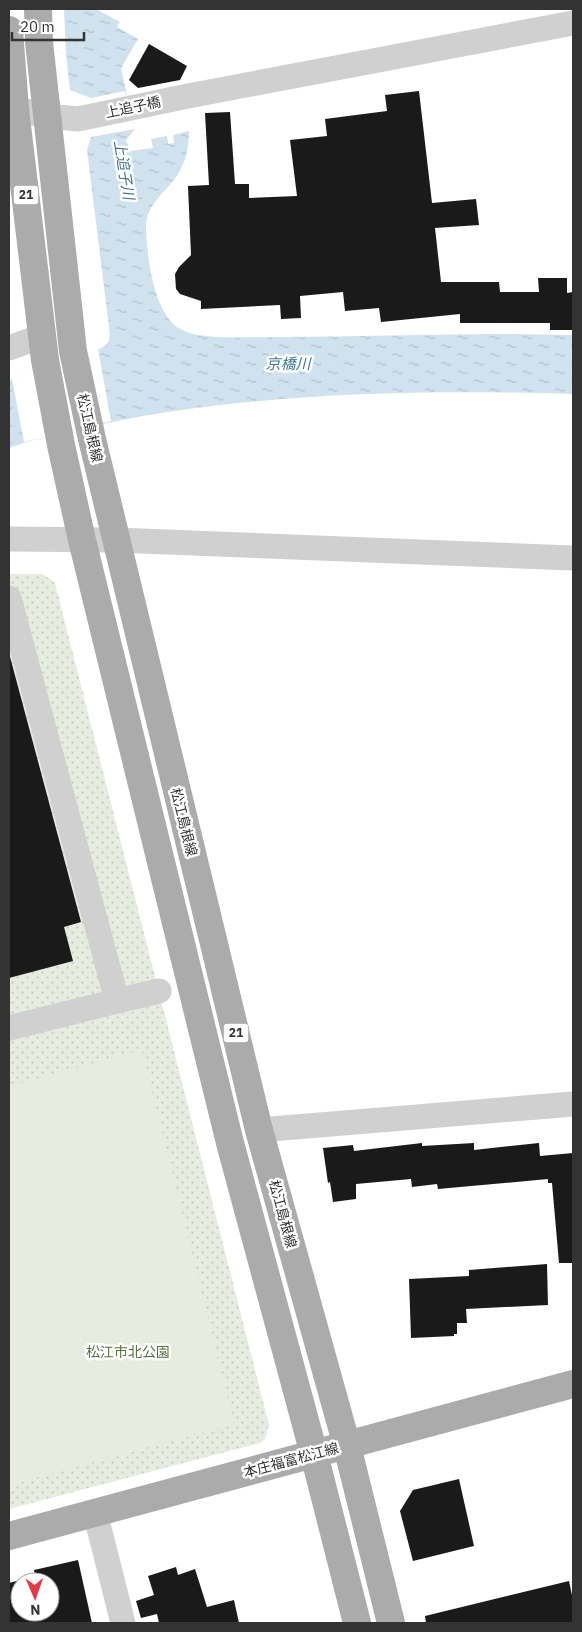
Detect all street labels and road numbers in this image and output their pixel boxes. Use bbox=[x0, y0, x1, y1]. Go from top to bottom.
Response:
street label: 上追子橋 bbox=[104, 92, 162, 122]
road number: 21 bbox=[14, 186, 38, 204]
street label: 松江島根線 bbox=[73, 392, 107, 464]
street label: 松江島根線 bbox=[167, 786, 201, 858]
road number: 21 bbox=[224, 1024, 248, 1042]
street label: 松江島根線 bbox=[265, 1178, 301, 1250]
street label: 本庄福富松江線 bbox=[241, 1439, 341, 1481]

